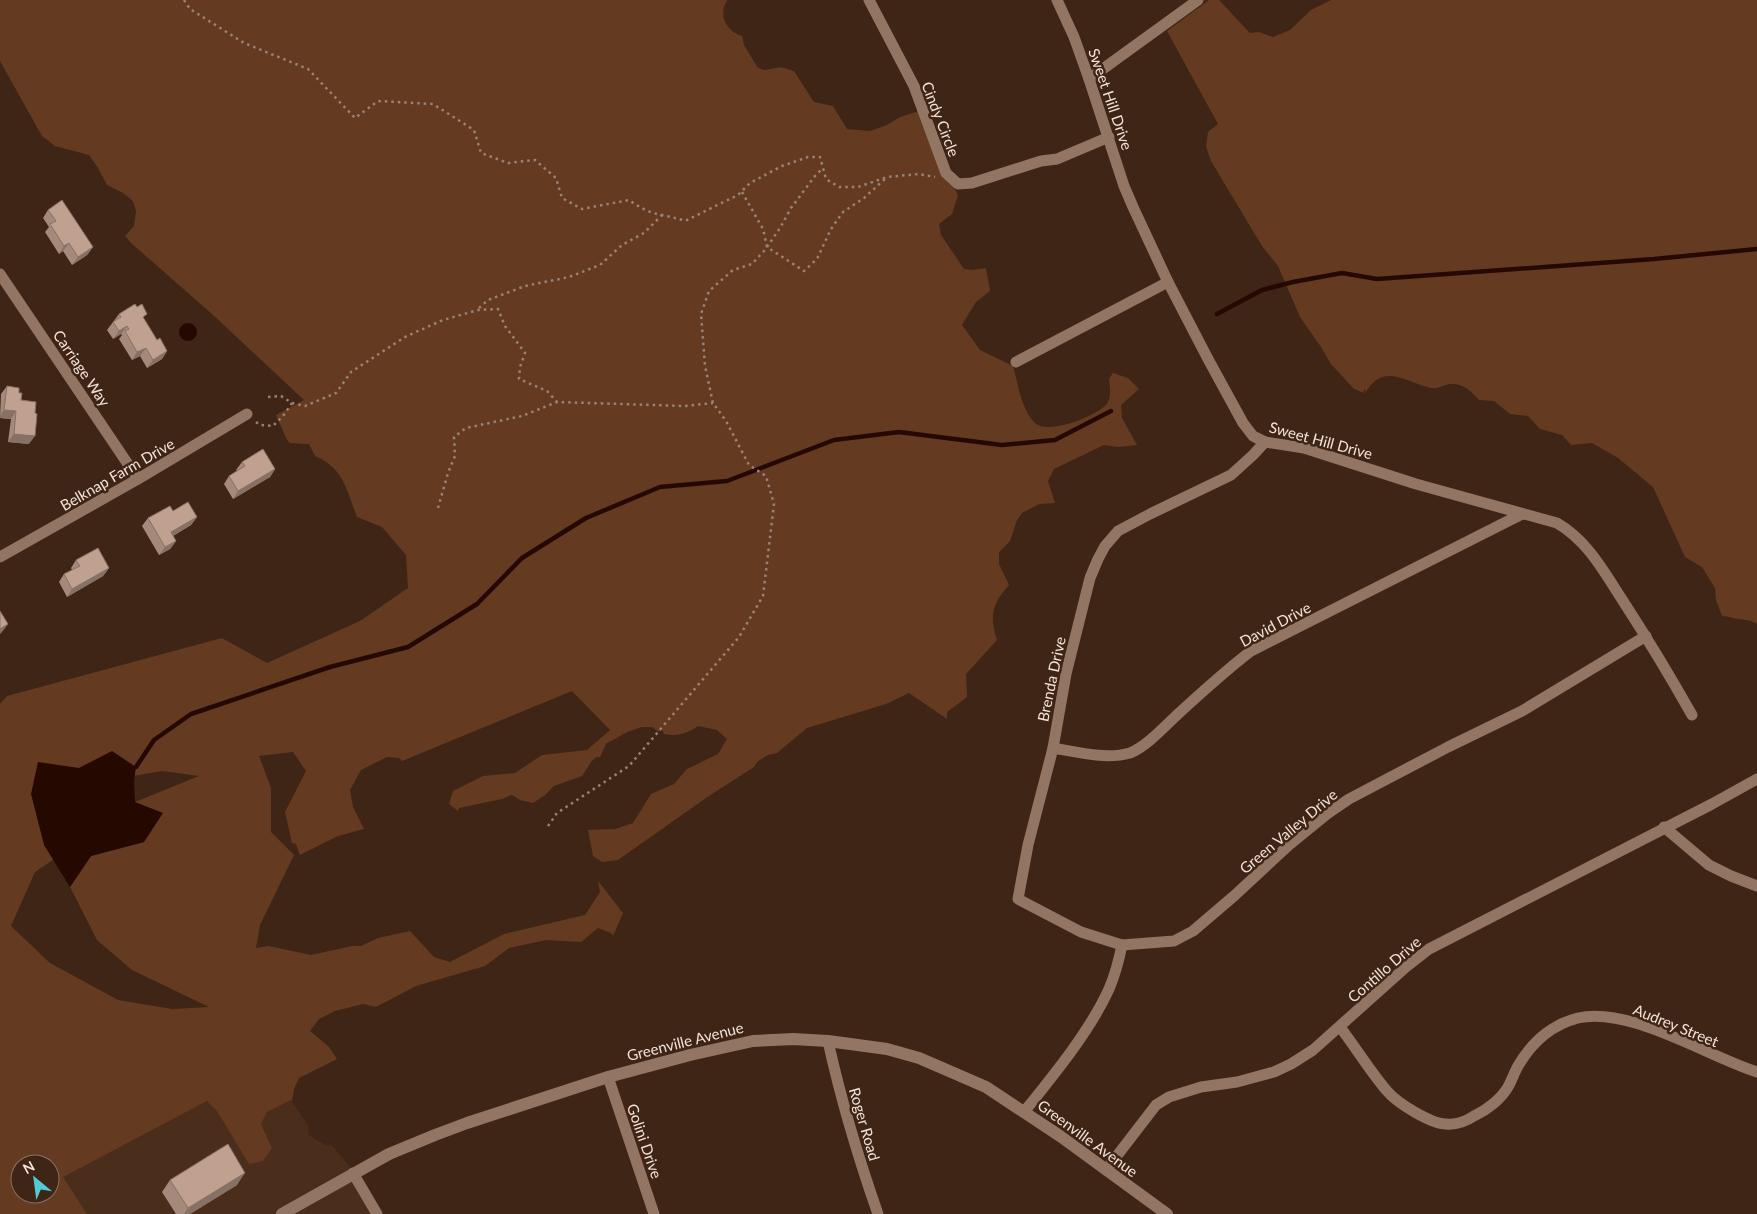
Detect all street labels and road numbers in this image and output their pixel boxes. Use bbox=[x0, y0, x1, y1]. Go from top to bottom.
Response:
street label: Sweet Hill Drive bbox=[1085, 46, 1137, 152]
street label: Cindy Circle bbox=[918, 79, 964, 159]
street label: Carriage Way bbox=[50, 326, 114, 410]
street label: Sweet Hill Drive bbox=[1267, 418, 1375, 462]
street label: Belknap Farm Drive bbox=[57, 434, 177, 514]
street label: David Drive bbox=[1236, 598, 1314, 650]
street label: Brenda Drive bbox=[1033, 635, 1069, 723]
street label: Green Valley Drive bbox=[1236, 785, 1340, 877]
street label: Contillo Drive bbox=[1344, 932, 1424, 1006]
street label: Audrey Street bbox=[1631, 1000, 1722, 1050]
street label: Greenville Avenue bbox=[625, 1018, 745, 1064]
street label: Roger Road bbox=[846, 1085, 884, 1163]
street label: Greenville Avenue bbox=[1034, 1096, 1142, 1180]
street label: Golini Drive bbox=[624, 1101, 666, 1181]

